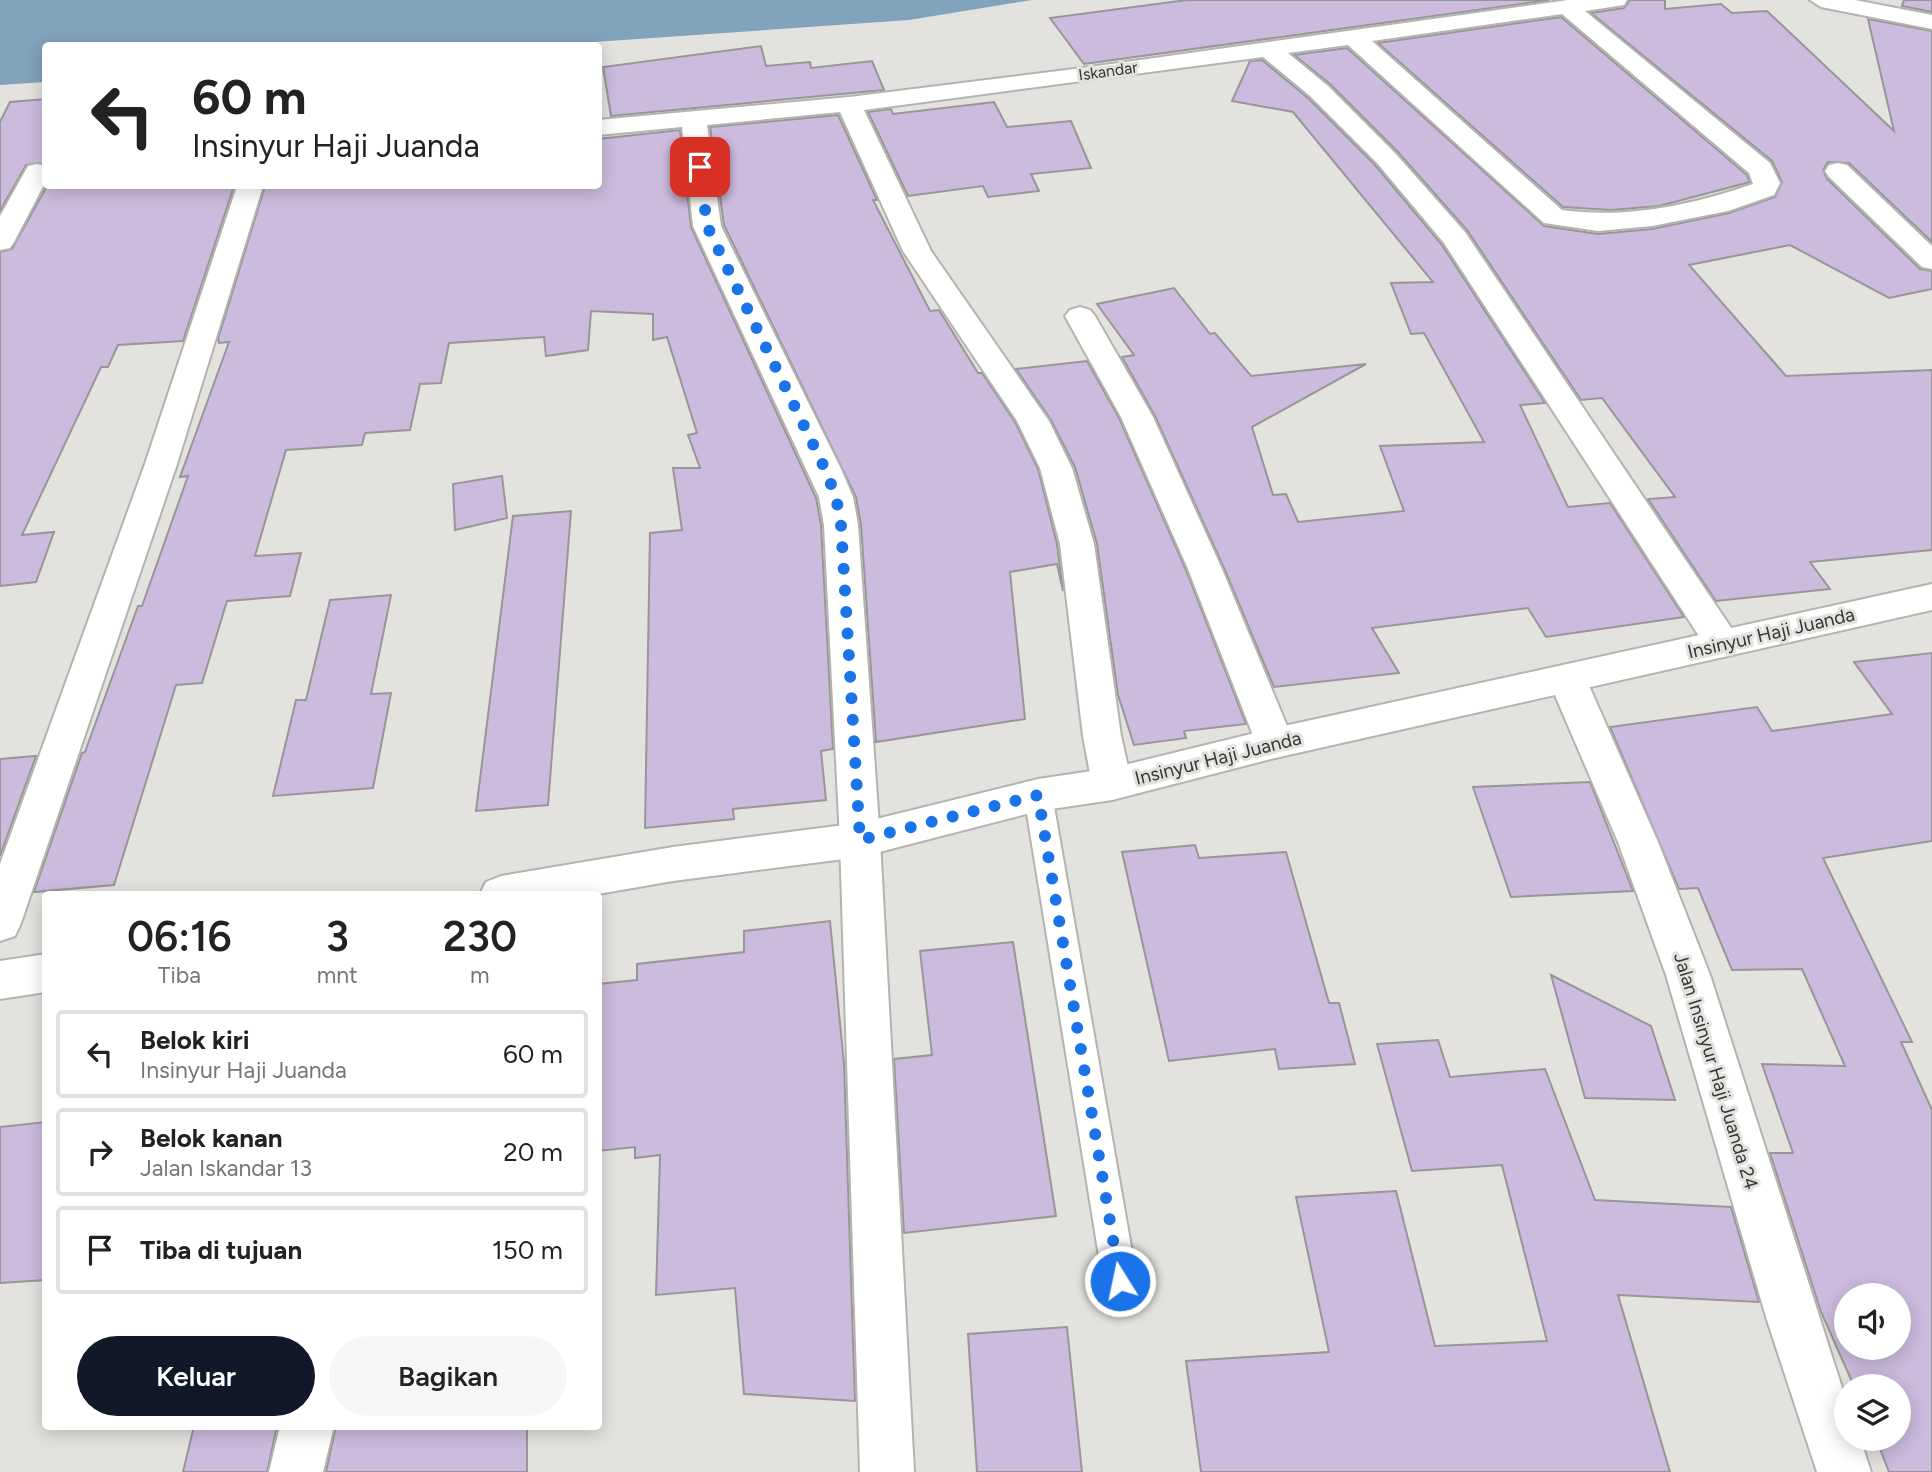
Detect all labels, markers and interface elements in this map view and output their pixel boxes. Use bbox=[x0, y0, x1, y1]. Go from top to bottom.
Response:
street label: Iskandar bbox=[1077, 57, 1139, 85]
text: 60 m bbox=[192, 67, 307, 126]
icon: left bbox=[77, 70, 168, 161]
text: Insinyur Haji Juanda bbox=[192, 127, 480, 165]
pin bbox=[670, 137, 730, 197]
icon: arrive bbox=[681, 148, 719, 186]
street label: Insinyur Haji Juanda bbox=[1685, 603, 1857, 663]
street label: Insinyur Haji Juanda bbox=[1132, 726, 1304, 790]
text: 06:16 bbox=[127, 911, 232, 962]
text: 3 bbox=[326, 911, 349, 962]
text: 230 bbox=[443, 911, 517, 962]
street label: Jalan Insinyur Haji Juanda 24 bbox=[1669, 950, 1763, 1192]
text: Tiba bbox=[158, 961, 201, 989]
text: mnt bbox=[317, 961, 358, 989]
text: m bbox=[470, 961, 490, 989]
text: Belok kiri bbox=[140, 1024, 249, 1056]
icon: left bbox=[81, 1035, 119, 1073]
text: 60 m bbox=[503, 1038, 563, 1070]
text: Insinyur Haji Juanda bbox=[140, 1056, 347, 1084]
text: Belok kanan bbox=[140, 1122, 283, 1154]
icon: right bbox=[81, 1133, 119, 1171]
text: 20 m bbox=[503, 1136, 563, 1168]
text: Jalan Iskandar 13 bbox=[140, 1154, 312, 1182]
icon: arrive bbox=[81, 1231, 119, 1269]
text: Tiba di tujuan bbox=[140, 1234, 302, 1266]
text: 150 m bbox=[492, 1234, 563, 1266]
position arrow bbox=[1083, 1244, 1157, 1318]
map controls bbox=[1834, 1283, 1911, 1451]
button: sound bbox=[1834, 1283, 1911, 1360]
button: Keluar bbox=[77, 1336, 315, 1416]
button: Bagikan bbox=[329, 1336, 567, 1416]
button: layers bbox=[1834, 1374, 1911, 1451]

